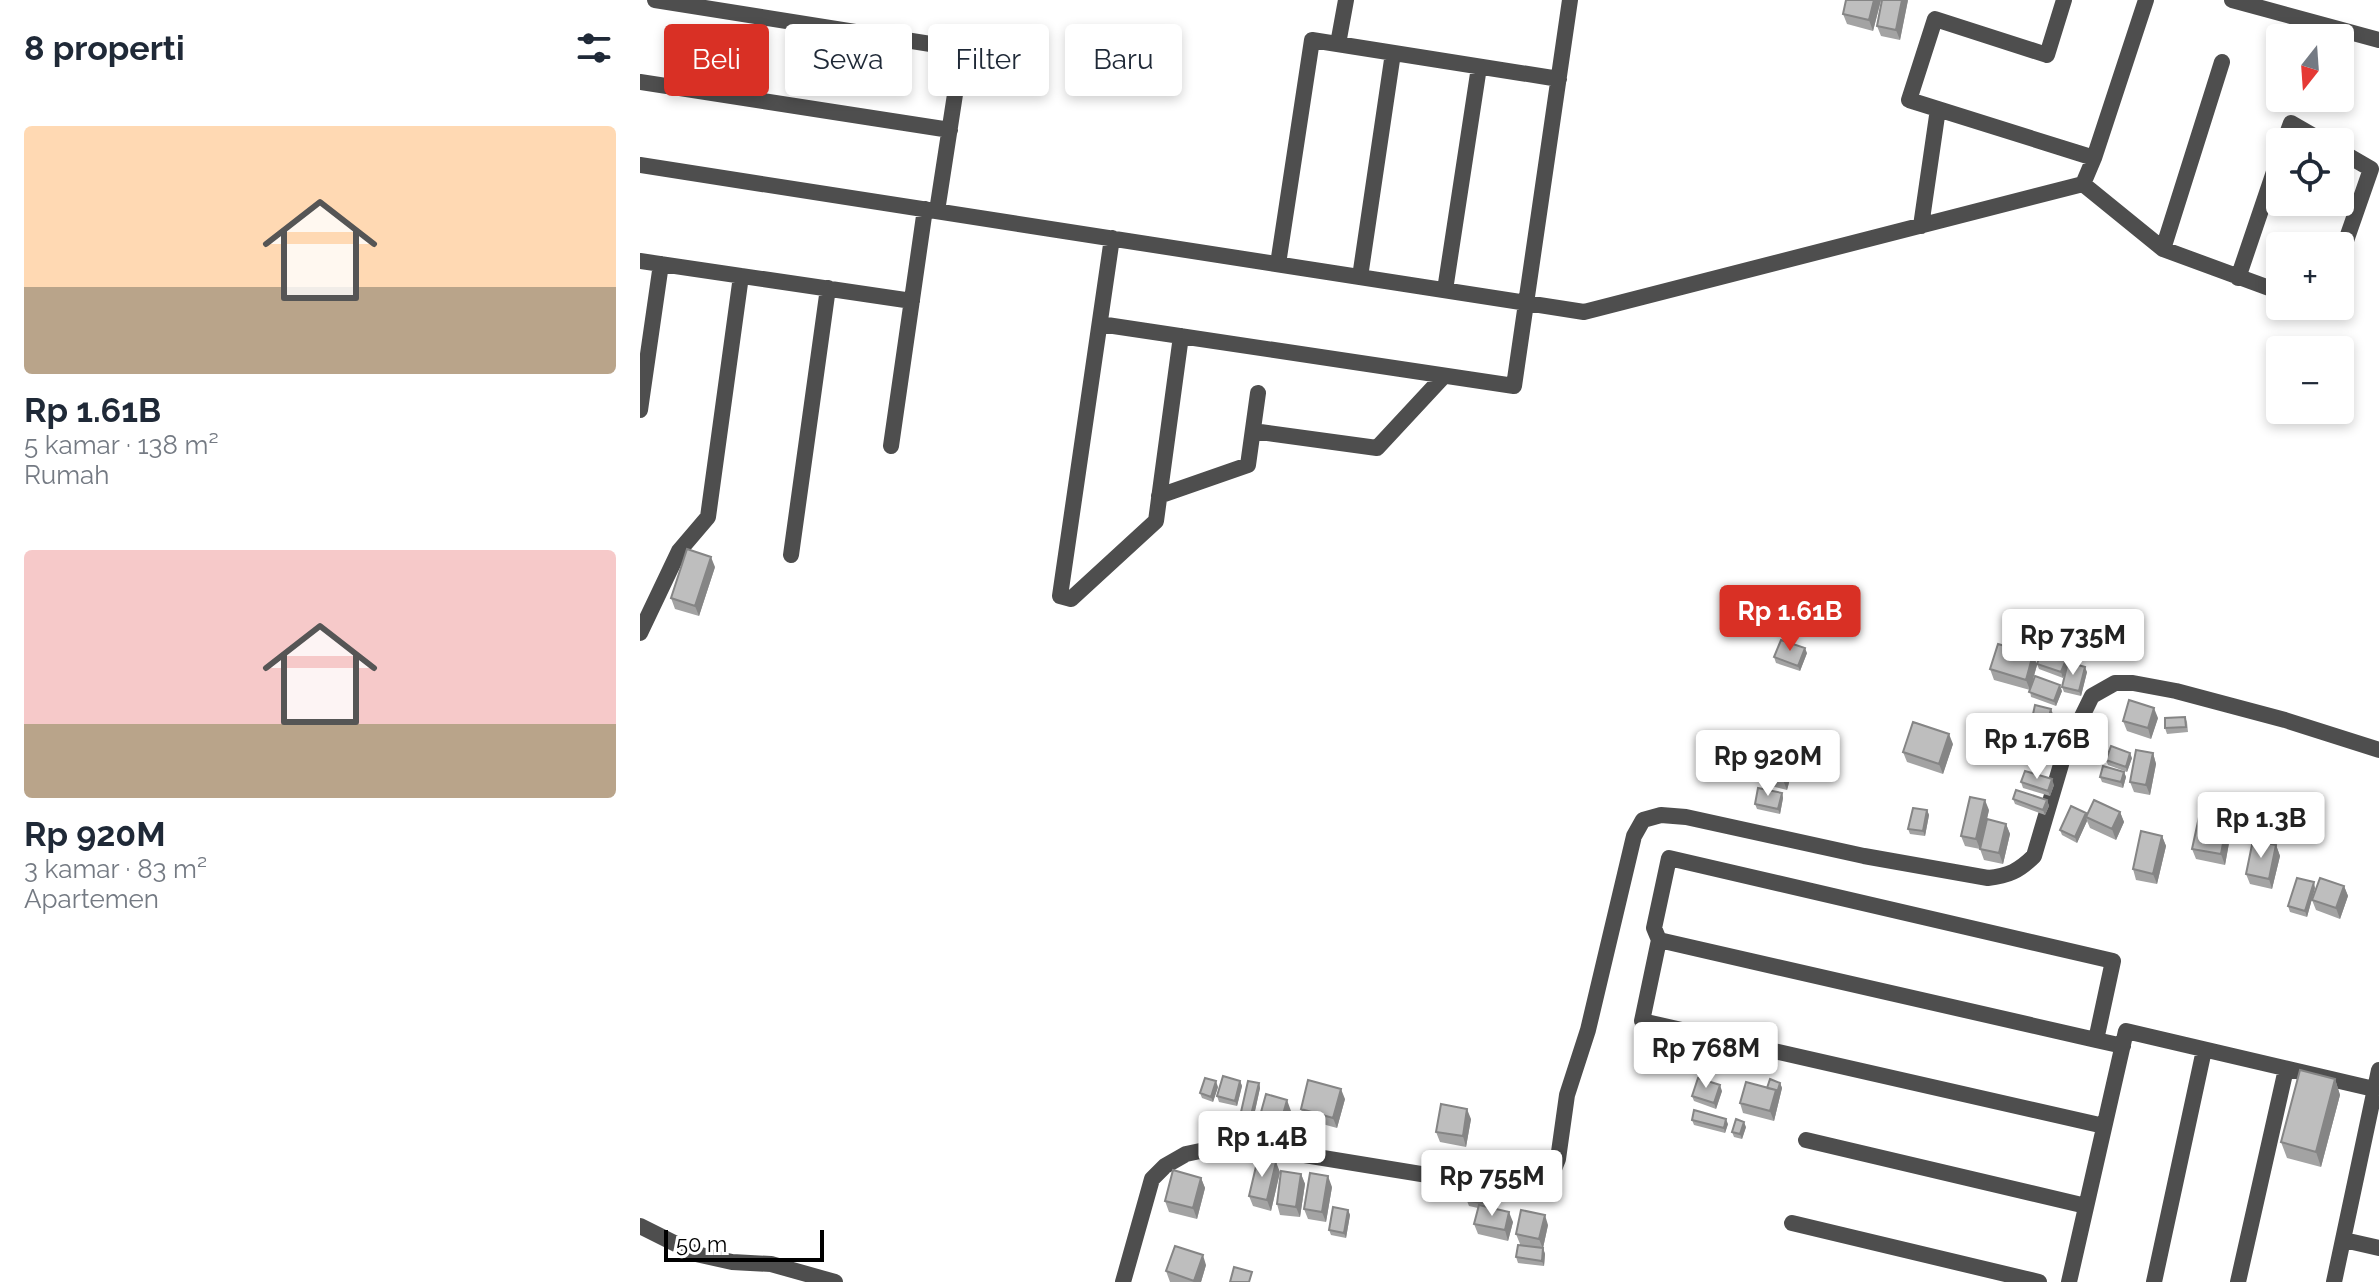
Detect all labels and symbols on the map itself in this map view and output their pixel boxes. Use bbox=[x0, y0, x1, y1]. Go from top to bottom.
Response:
north arrow bbox=[2266, 24, 2354, 112]
pin: Rp 1.61B bbox=[1707, 585, 1873, 653]
pin: Rp 735M bbox=[1999, 609, 2147, 677]
pin: Rp 1.76B bbox=[1954, 713, 2120, 781]
pin: Rp 920M bbox=[1694, 730, 1842, 798]
pin: Rp 1.3B bbox=[2187, 792, 2335, 860]
pin: Rp 768M bbox=[1632, 1022, 1780, 1090]
pin: Rp 1.4B bbox=[1188, 1111, 1336, 1179]
pin: Rp 755M bbox=[1418, 1150, 1566, 1218]
scale bar bbox=[664, 1226, 824, 1262]

